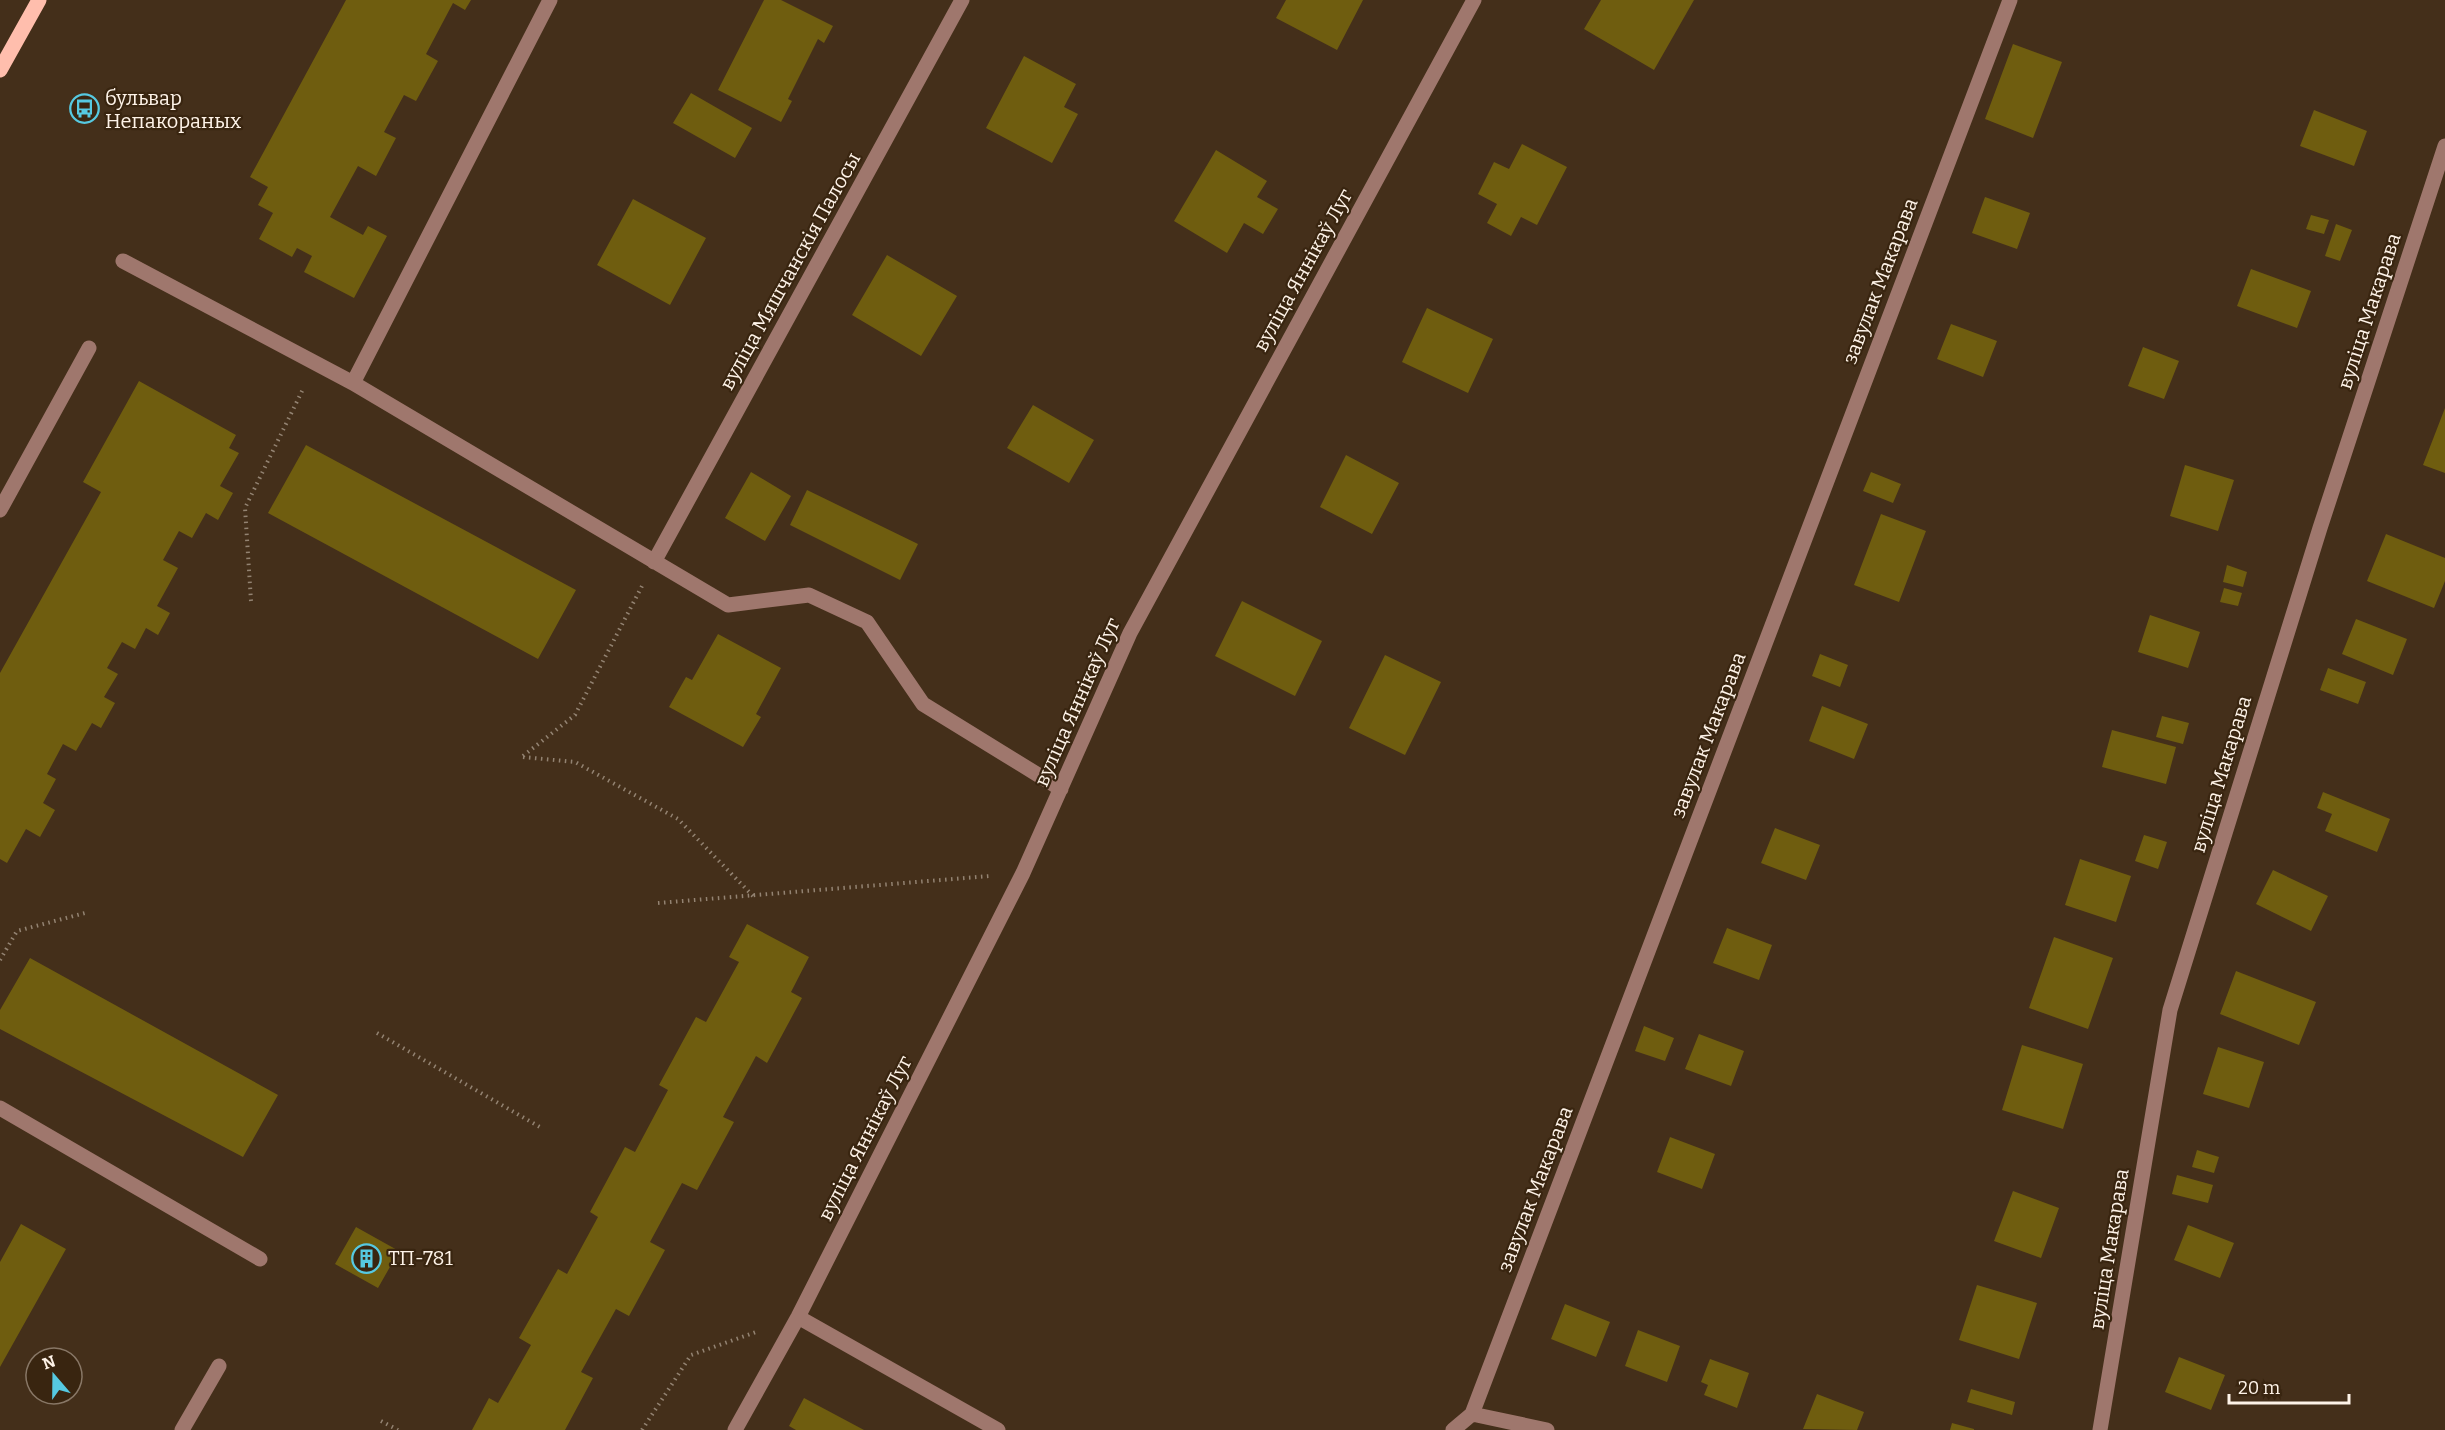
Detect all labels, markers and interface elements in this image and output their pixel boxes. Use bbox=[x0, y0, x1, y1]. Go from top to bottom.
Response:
place label: бульвар Непакораных bbox=[105, 86, 241, 133]
bus stop icon: бульвар Непакораных bbox=[68, 93, 100, 125]
street label: вуліца Мяшчанскія Палосы bbox=[715, 148, 865, 394]
street label: вуліца Яннікаў Луг bbox=[1248, 184, 1358, 355]
street label: завулак Макарава bbox=[1837, 195, 1923, 367]
street label: вуліца Макарава bbox=[2332, 230, 2406, 392]
street label: вуліца Яннікаў Луг bbox=[1029, 614, 1125, 790]
street label: завулак Макарава bbox=[1665, 649, 1751, 821]
street label: вуліца Макарава bbox=[2186, 693, 2256, 855]
street label: вуліца Яннікаў Луг bbox=[813, 1051, 917, 1224]
street label: завулак Макарава bbox=[1492, 1103, 1578, 1275]
street label: вуліца Макарава bbox=[2084, 1167, 2134, 1331]
building icon: ТП-781 bbox=[351, 1242, 383, 1274]
place label: ТП-781 bbox=[388, 1246, 453, 1270]
north arrow bbox=[24, 1346, 84, 1406]
text: N bbox=[40, 1351, 58, 1373]
scale bar bbox=[2229, 1367, 2349, 1405]
text: 20 m bbox=[2238, 1377, 2280, 1399]

